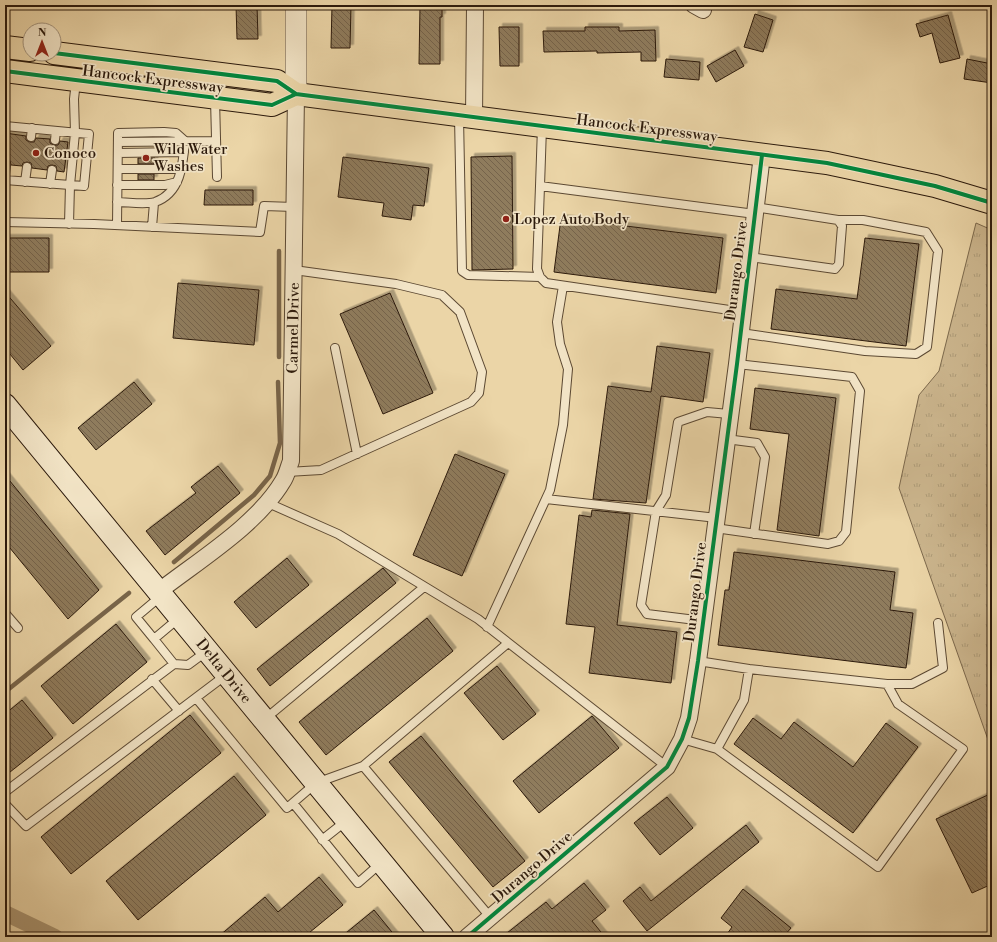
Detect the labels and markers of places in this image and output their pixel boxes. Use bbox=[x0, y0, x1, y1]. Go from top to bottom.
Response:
place label: Wild Water Washes bbox=[153, 140, 228, 176]
place label: Conoco bbox=[44, 144, 96, 163]
marker: Conoco bbox=[31, 148, 41, 158]
marker: Wild Water Washes bbox=[141, 153, 151, 163]
place label: Lopez Auto Body bbox=[514, 210, 630, 229]
marker: Lopez Auto Body bbox=[501, 214, 511, 224]

